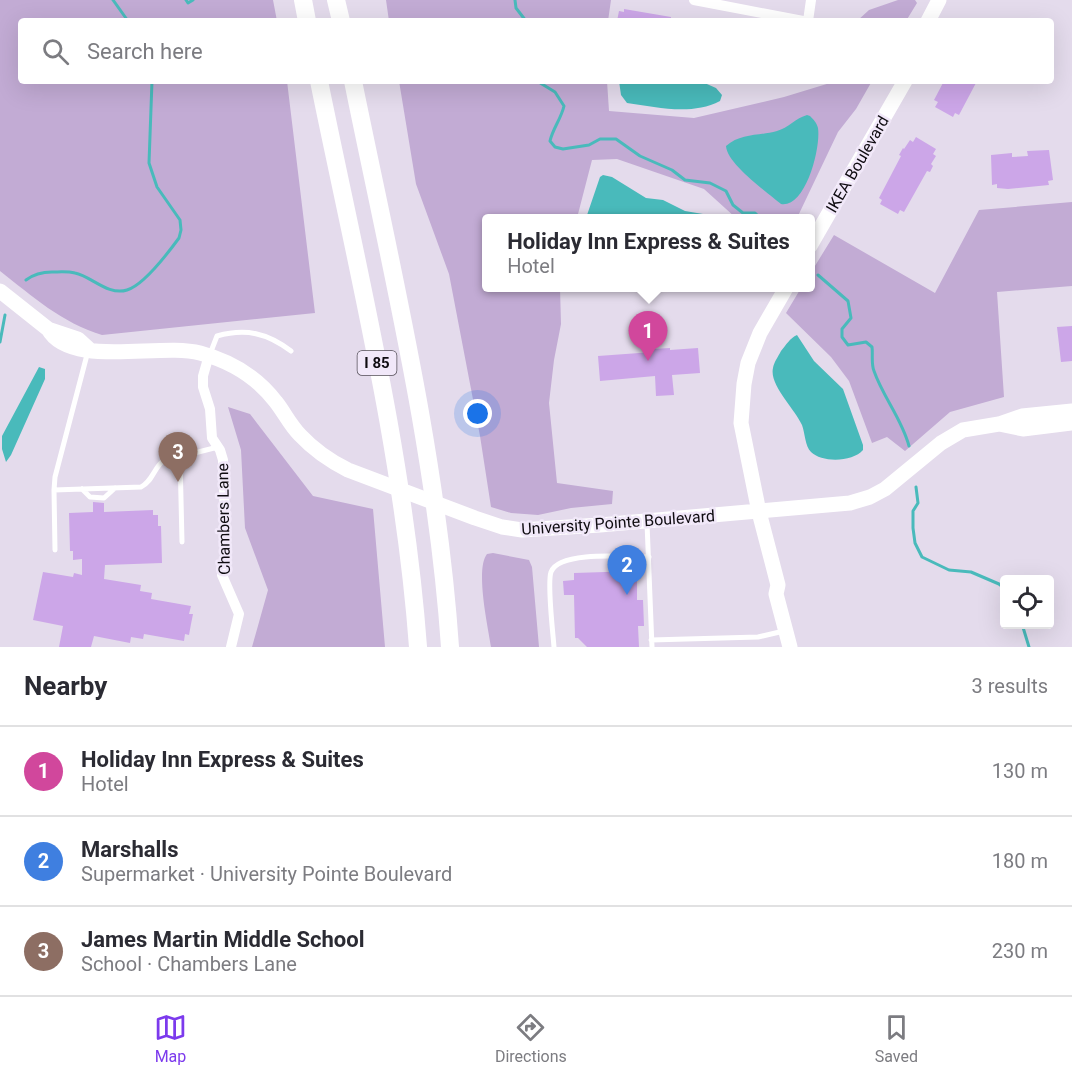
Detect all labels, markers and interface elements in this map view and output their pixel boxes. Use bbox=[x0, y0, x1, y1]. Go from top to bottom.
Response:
search box bbox=[18, 18, 1054, 84]
icon: search bbox=[39, 35, 72, 68]
text: Search here bbox=[87, 39, 203, 64]
street label: IKEA Boulevard bbox=[822, 112, 893, 216]
popup bbox=[482, 214, 815, 292]
text: Holiday Inn Express & Suites bbox=[507, 229, 790, 254]
text: Hotel bbox=[507, 254, 555, 278]
pin: 1 bbox=[628, 312, 668, 361]
road number: I 85 bbox=[358, 351, 397, 375]
your location bbox=[463, 399, 492, 428]
pin: 3 bbox=[158, 432, 198, 482]
street label: Chambers Lane bbox=[213, 463, 234, 575]
street label: University Pointe Boulevard bbox=[521, 506, 715, 539]
pin: 2 bbox=[608, 546, 646, 595]
map controls bbox=[1000, 575, 1054, 629]
button: locate bbox=[1000, 575, 1054, 629]
text: Nearby bbox=[24, 671, 107, 701]
text: 3 results bbox=[972, 674, 1048, 698]
text: Holiday Inn Express & Suites bbox=[81, 747, 364, 772]
text: 1 bbox=[38, 759, 49, 783]
text: 130 m bbox=[992, 759, 1048, 783]
text: Hotel bbox=[81, 772, 129, 796]
text: Marshalls bbox=[81, 837, 178, 862]
text: 2 bbox=[38, 849, 49, 873]
text: 180 m bbox=[992, 849, 1048, 873]
text: Supermarket · University Pointe Boulevard bbox=[81, 862, 452, 886]
text: James Martin Middle School bbox=[81, 927, 364, 952]
text: 3 bbox=[38, 939, 49, 963]
text: 230 m bbox=[992, 939, 1048, 963]
text: School · Chambers Lane bbox=[81, 952, 297, 976]
tab: Map bbox=[154, 1011, 187, 1066]
tab: Directions bbox=[495, 1011, 567, 1066]
tab: Saved bbox=[875, 1011, 918, 1066]

